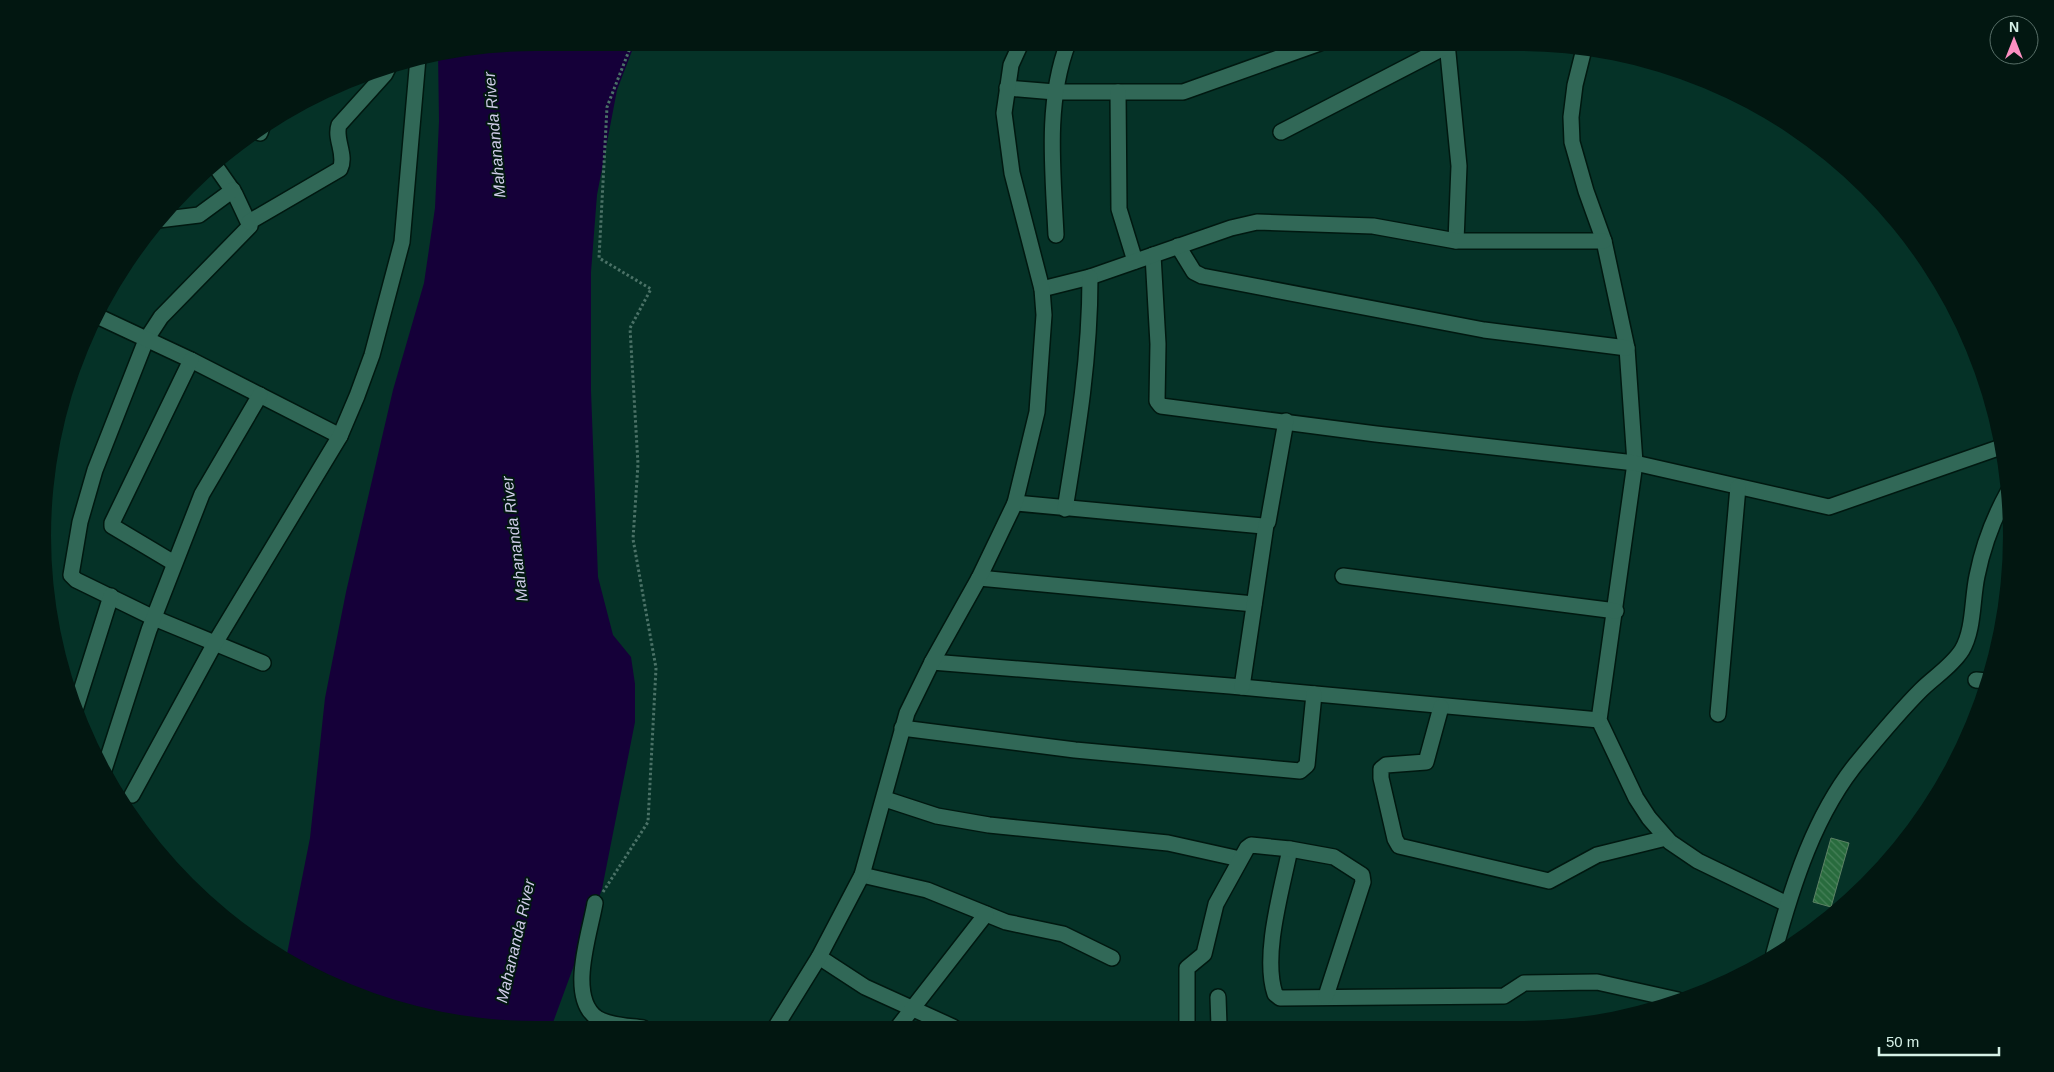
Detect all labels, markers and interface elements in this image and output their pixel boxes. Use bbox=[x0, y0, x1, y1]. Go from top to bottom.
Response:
north arrow bbox=[1989, 15, 2039, 65]
text: N bbox=[2009, 19, 2019, 35]
water label: Mahananda River bbox=[480, 71, 508, 199]
water label: Mahananda River bbox=[498, 475, 531, 603]
water label: Mahananda River bbox=[493, 877, 538, 1005]
scale bar bbox=[1879, 1024, 1999, 1056]
text: 50 m bbox=[1886, 1033, 1919, 1050]

